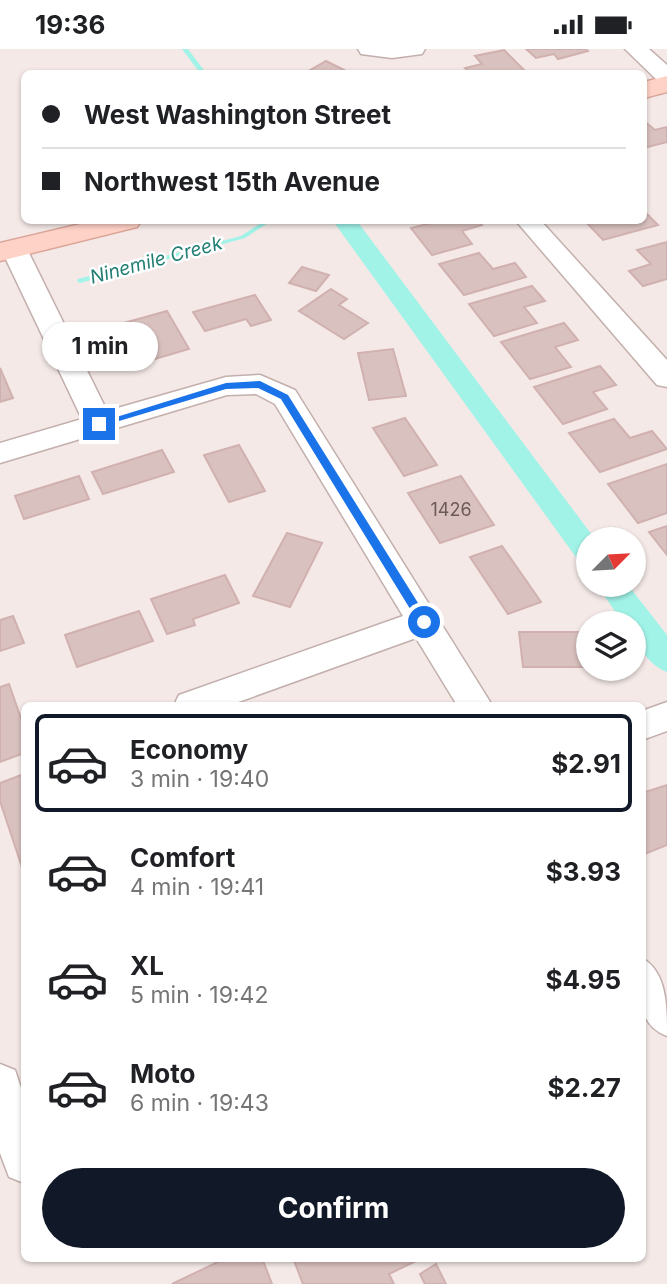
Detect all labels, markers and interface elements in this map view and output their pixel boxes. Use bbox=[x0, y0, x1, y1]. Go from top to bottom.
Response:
text: 19:36 bbox=[35, 9, 105, 40]
text: West Washington Street bbox=[84, 99, 391, 130]
text: Northwest 15th Avenue bbox=[84, 166, 380, 197]
water label: Ninemile Creek bbox=[87, 231, 225, 289]
callout: 1 min bbox=[41, 323, 157, 371]
text: 1 min bbox=[72, 332, 128, 360]
route end bbox=[83, 408, 115, 440]
house number: 1426 bbox=[430, 499, 472, 520]
north arrow bbox=[576, 527, 646, 597]
map controls bbox=[576, 527, 646, 681]
route start bbox=[408, 606, 440, 638]
button: layers bbox=[576, 611, 646, 681]
icon: car bbox=[46, 732, 109, 795]
text: Economy bbox=[130, 734, 248, 765]
text: $2.91 bbox=[551, 748, 621, 779]
text: 3 min · 19:40 bbox=[130, 765, 269, 793]
icon: car bbox=[46, 840, 109, 903]
text: Comfort bbox=[130, 842, 235, 873]
text: $3.93 bbox=[546, 856, 621, 887]
text: 4 min · 19:41 bbox=[130, 873, 264, 901]
icon: car bbox=[46, 948, 109, 1011]
text: XL bbox=[130, 950, 164, 981]
text: $4.95 bbox=[545, 964, 621, 995]
text: 5 min · 19:42 bbox=[130, 981, 268, 1009]
icon: car bbox=[46, 1056, 109, 1119]
text: Moto bbox=[130, 1058, 195, 1089]
text: $2.27 bbox=[547, 1072, 621, 1103]
text: 6 min · 19:43 bbox=[130, 1089, 269, 1117]
button: Confirm bbox=[42, 1168, 625, 1248]

